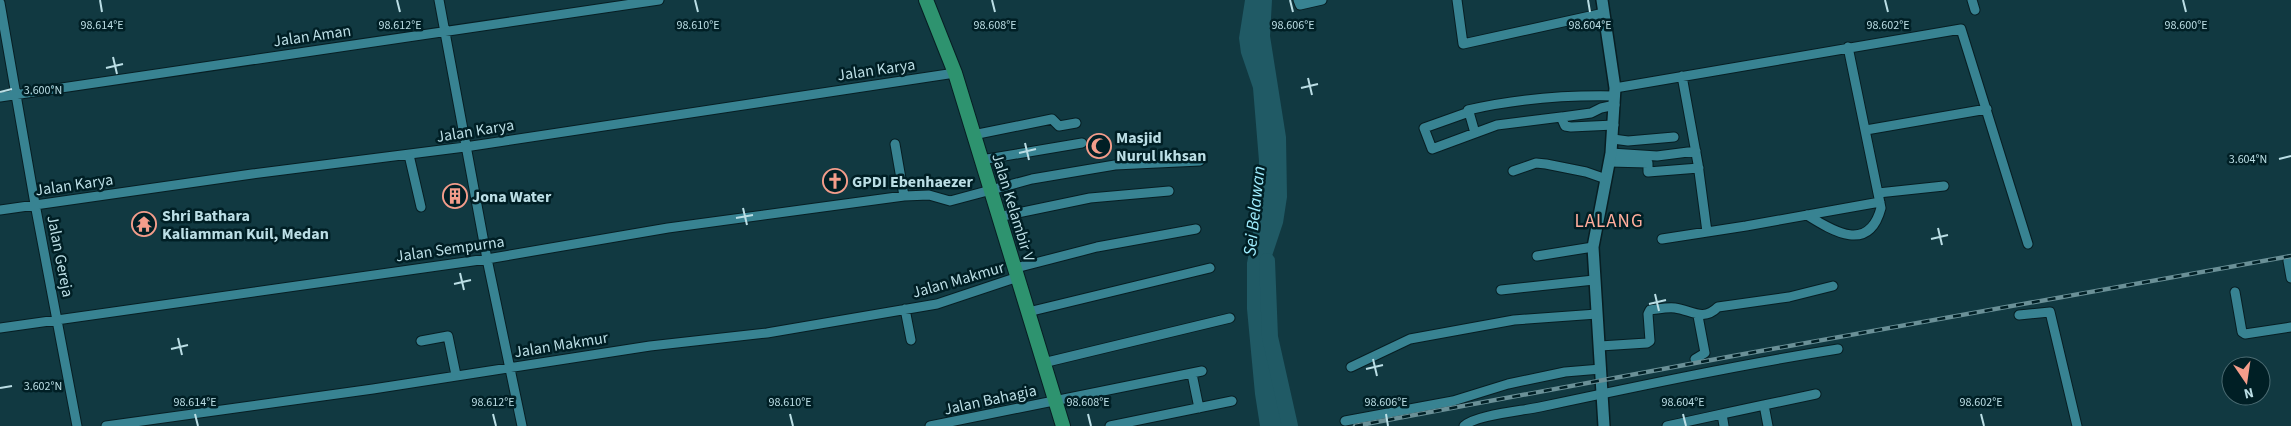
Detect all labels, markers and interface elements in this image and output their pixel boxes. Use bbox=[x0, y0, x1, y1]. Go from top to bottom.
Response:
text: 98.614°E bbox=[80, 17, 124, 34]
text: 98.612°E bbox=[378, 17, 422, 34]
text: 98.610°E bbox=[676, 17, 720, 34]
text: 98.608°E bbox=[973, 17, 1017, 34]
text: 98.606°E bbox=[1271, 17, 1315, 34]
text: 98.604°E bbox=[1568, 17, 1612, 34]
text: 98.602°E bbox=[1866, 17, 1910, 34]
text: 98.600°E bbox=[2164, 17, 2208, 34]
street label: Jalan Aman bbox=[272, 20, 353, 52]
street label: Jalan Karya bbox=[836, 54, 916, 86]
text: 3.600°N bbox=[24, 82, 62, 99]
street label: Jalan Karya bbox=[435, 114, 516, 148]
place label: Masjid Nurul Ikhsan bbox=[1116, 127, 1206, 167]
mosque icon: Masjid Nurul Ikhsan bbox=[1086, 133, 1112, 159]
street label: Jalan Kelambir V bbox=[986, 150, 1040, 265]
text: 3.604°N bbox=[2229, 151, 2267, 168]
water label: Sei Belawan bbox=[1237, 165, 1272, 257]
church icon: GPDI Ebenhaezer bbox=[822, 168, 848, 194]
street label: Jalan Karya bbox=[34, 169, 114, 201]
place label: GPDI Ebenhaezer bbox=[852, 171, 974, 193]
building icon: Jona Water bbox=[442, 183, 468, 209]
place label: Jona Water bbox=[472, 186, 552, 208]
place label: Shri Bathara Kaliamman Kuil, Medan bbox=[162, 205, 329, 245]
district label: LALANG bbox=[1574, 208, 1644, 235]
temple icon: Shri Bathara Kaliamman Kuil, Medan bbox=[131, 211, 157, 237]
street label: Jalan Gereja bbox=[41, 213, 79, 299]
street label: Jalan Sempurna bbox=[394, 230, 506, 268]
street label: Jalan Makmur bbox=[910, 256, 1007, 304]
street label: Jalan Makmur bbox=[513, 327, 610, 363]
north arrow bbox=[2221, 356, 2271, 406]
text: 3.602°N bbox=[24, 378, 62, 395]
street label: Jalan Bahagia bbox=[942, 379, 1039, 421]
text: N bbox=[2242, 382, 2255, 403]
text: 98.614°E bbox=[173, 394, 217, 411]
text: 98.612°E bbox=[471, 394, 515, 411]
text: 98.610°E bbox=[768, 394, 812, 411]
text: 98.608°E bbox=[1066, 394, 1110, 411]
text: 98.606°E bbox=[1364, 394, 1408, 411]
text: 98.604°E bbox=[1661, 394, 1705, 411]
text: 98.602°E bbox=[1959, 394, 2003, 411]

